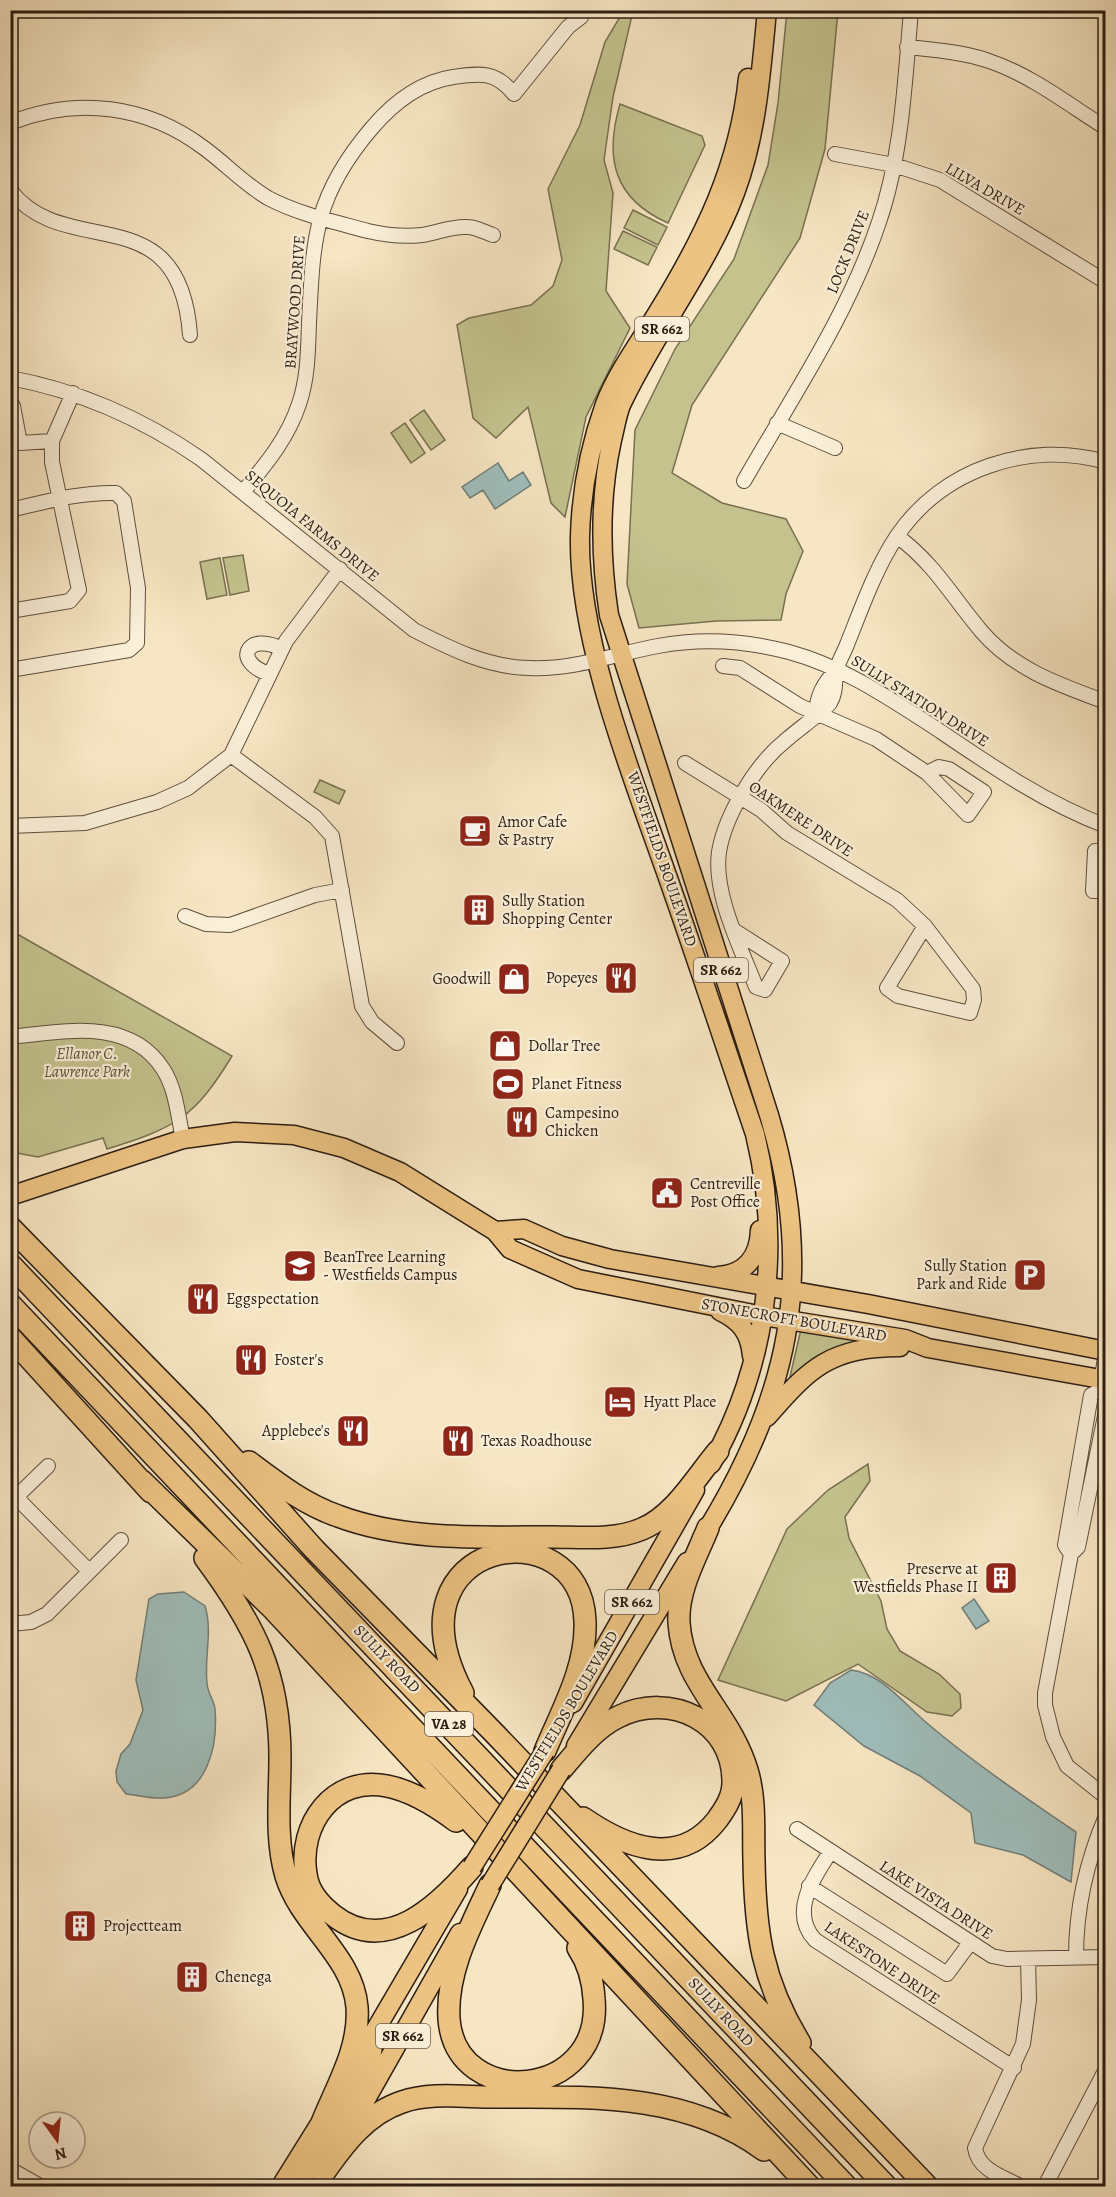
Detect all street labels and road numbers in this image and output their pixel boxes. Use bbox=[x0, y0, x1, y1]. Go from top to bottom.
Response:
street label: LILVA DRIVE bbox=[941, 157, 1029, 221]
street label: LOCK DRIVE bbox=[821, 207, 875, 297]
street label: BRAYWOOD DRIVE bbox=[279, 234, 311, 370]
road number: SR 662 bbox=[635, 317, 689, 341]
street label: SEQUOIA FARMS DRIVE bbox=[240, 465, 384, 587]
street label: SULLY STATION DRIVE bbox=[847, 650, 993, 752]
street label: WESTFIELDS BOULEVARD bbox=[621, 768, 702, 950]
street label: OAKMERE DRIVE bbox=[744, 776, 858, 862]
road number: SR 662 bbox=[694, 958, 748, 982]
street label: STONECROFT BOULEVARD bbox=[700, 1293, 888, 1347]
road number: SR 662 bbox=[605, 1590, 659, 1614]
street label: SULLY ROAD bbox=[349, 1620, 425, 1698]
street label: WESTFIELDS BOULEVARD bbox=[510, 1627, 624, 1796]
road number: VA 28 bbox=[425, 1712, 473, 1736]
street label: LAKE VISTA DRIVE bbox=[875, 1855, 997, 1945]
street label: LAKESTONE DRIVE bbox=[820, 1916, 944, 2010]
street label: SULLY ROAD bbox=[683, 1972, 759, 2052]
road number: SR 662 bbox=[376, 2024, 430, 2048]

